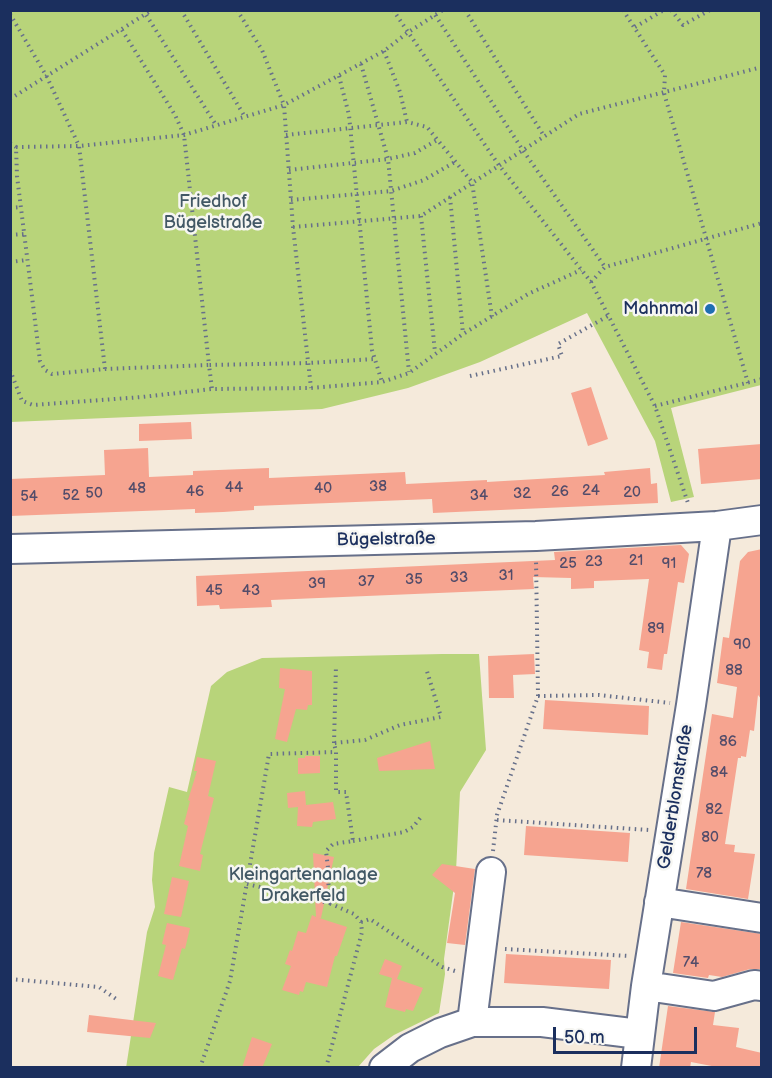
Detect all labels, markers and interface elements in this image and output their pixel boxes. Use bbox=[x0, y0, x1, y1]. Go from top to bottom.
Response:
park label: Friedhof Bügelstraße bbox=[163, 191, 263, 234]
place label: Mahnmal bbox=[623, 298, 698, 320]
marker: Mahnmal bbox=[703, 302, 717, 316]
house number: 38 bbox=[369, 478, 387, 496]
house number: 44 bbox=[225, 479, 243, 497]
house number: 48 bbox=[128, 480, 146, 498]
house number: 40 bbox=[314, 480, 332, 498]
house number: 24 bbox=[582, 482, 600, 500]
house number: 46 bbox=[186, 483, 204, 501]
house number: 26 bbox=[551, 483, 569, 501]
house number: 20 bbox=[623, 484, 641, 502]
house number: 50 bbox=[85, 485, 103, 503]
house number: 32 bbox=[513, 485, 531, 503]
house number: 52 bbox=[62, 487, 80, 505]
house number: 34 bbox=[470, 487, 488, 505]
house number: 54 bbox=[20, 488, 38, 506]
street label: Bügelstraße bbox=[336, 528, 436, 552]
house number: 21 bbox=[629, 552, 643, 570]
house number: 23 bbox=[585, 553, 603, 571]
house number: 25 bbox=[559, 555, 577, 573]
house number: 91 bbox=[662, 555, 676, 573]
house number: 31 bbox=[498, 567, 514, 585]
house number: 33 bbox=[450, 569, 468, 587]
house number: 35 bbox=[405, 571, 423, 589]
house number: 37 bbox=[358, 573, 374, 591]
house number: 39 bbox=[308, 575, 326, 593]
house number: 45 bbox=[205, 582, 223, 600]
house number: 43 bbox=[242, 582, 260, 600]
house number: 89 bbox=[647, 620, 665, 638]
house number: 90 bbox=[733, 636, 751, 654]
house number: 88 bbox=[725, 662, 743, 680]
street label: Gelderblomstraße bbox=[654, 723, 698, 871]
house number: 86 bbox=[719, 733, 737, 751]
house number: 84 bbox=[710, 764, 728, 782]
house number: 82 bbox=[705, 801, 723, 819]
house number: 80 bbox=[701, 829, 719, 847]
park label: Kleingartenanlage Drakerfeld bbox=[228, 864, 378, 906]
house number: 78 bbox=[696, 865, 712, 883]
house number: 74 bbox=[683, 954, 699, 972]
scale bar bbox=[556, 1015, 700, 1053]
text: 50 m bbox=[564, 1027, 605, 1048]

